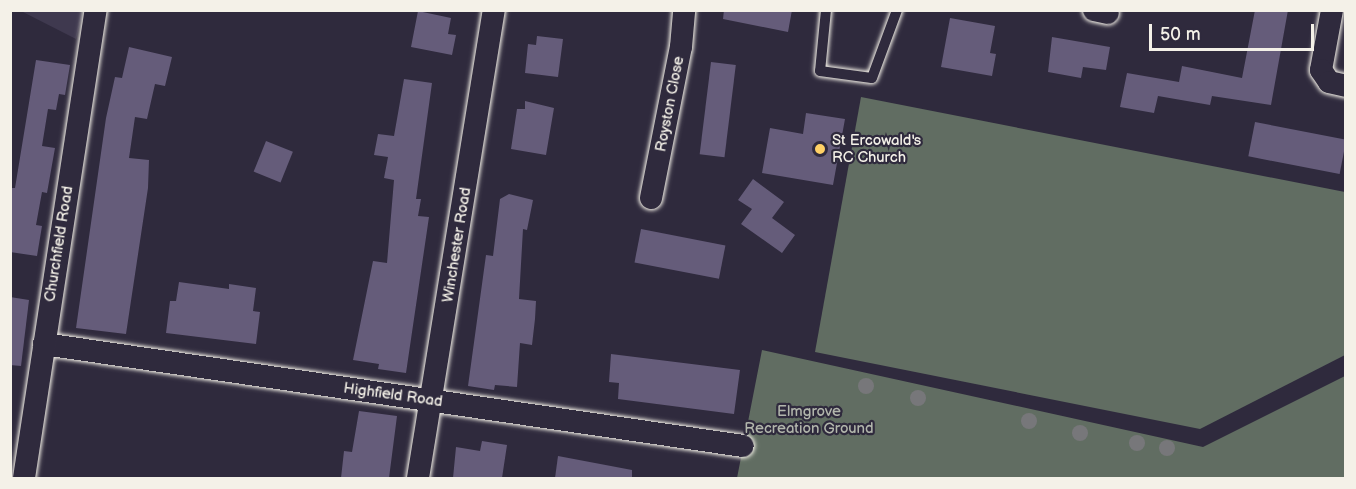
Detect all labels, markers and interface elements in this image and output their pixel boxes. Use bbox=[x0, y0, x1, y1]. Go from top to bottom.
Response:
scale bar bbox=[1152, 12, 1317, 50]
text: 50 m bbox=[1160, 24, 1201, 45]
street label: Royston Close bbox=[652, 55, 688, 153]
place label: St Ercowald's RC Church bbox=[832, 131, 921, 166]
marker: St Ercowald's RC Church bbox=[813, 142, 827, 156]
street label: Churchfield Road bbox=[41, 185, 77, 303]
street label: Winchester Road bbox=[439, 186, 475, 304]
street label: Highfield Road bbox=[342, 379, 444, 411]
park label: Elmgrove Recreation Ground bbox=[744, 402, 874, 437]

